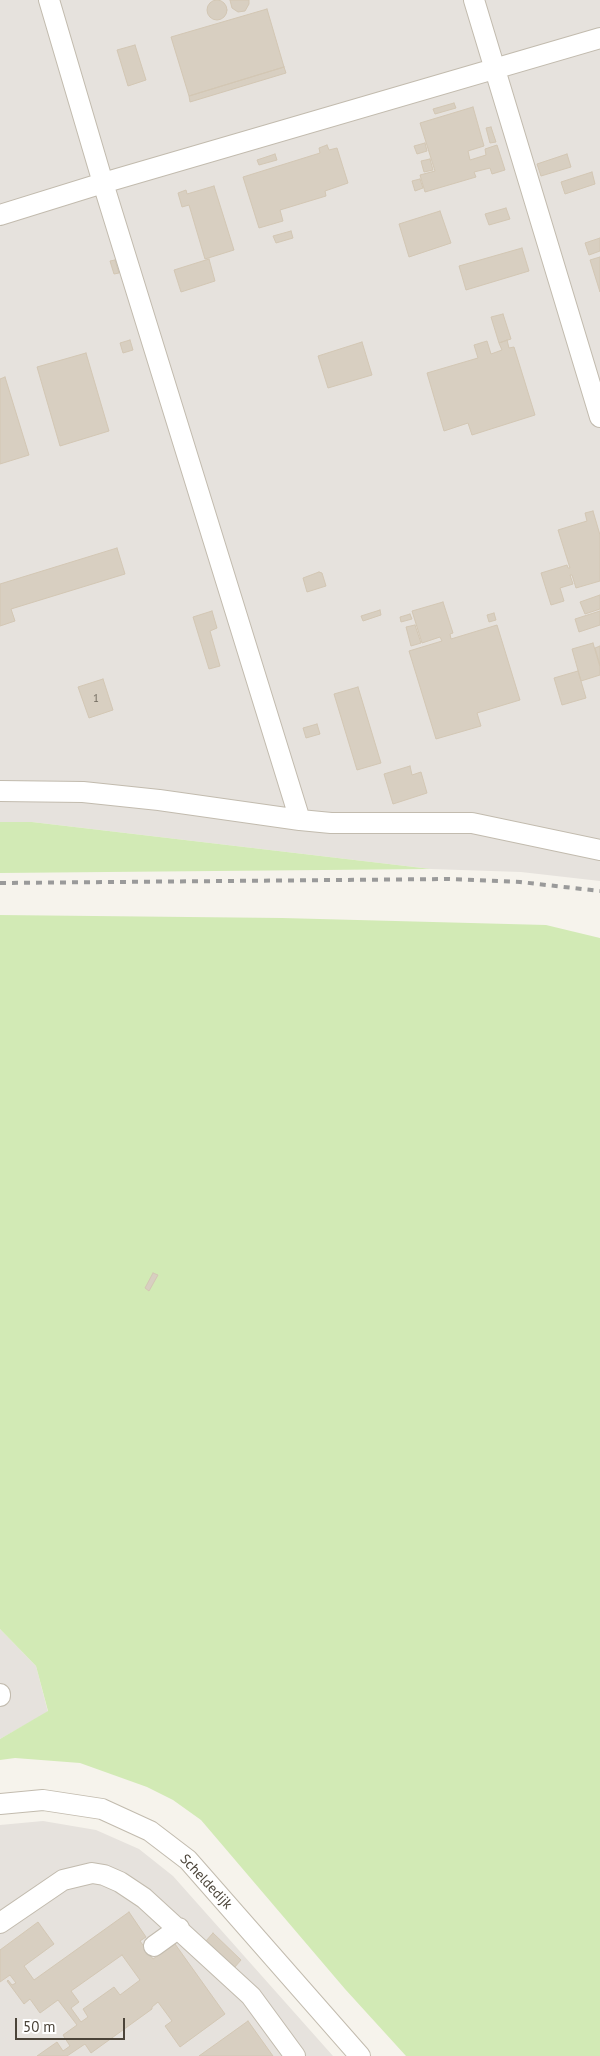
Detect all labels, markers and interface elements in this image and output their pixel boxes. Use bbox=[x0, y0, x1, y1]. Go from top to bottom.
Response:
house number: 1 bbox=[93, 692, 99, 706]
street label: Scheldedijk bbox=[176, 1851, 236, 1913]
scale bar bbox=[18, 2008, 128, 2040]
text: 50 m bbox=[23, 2017, 56, 2036]

